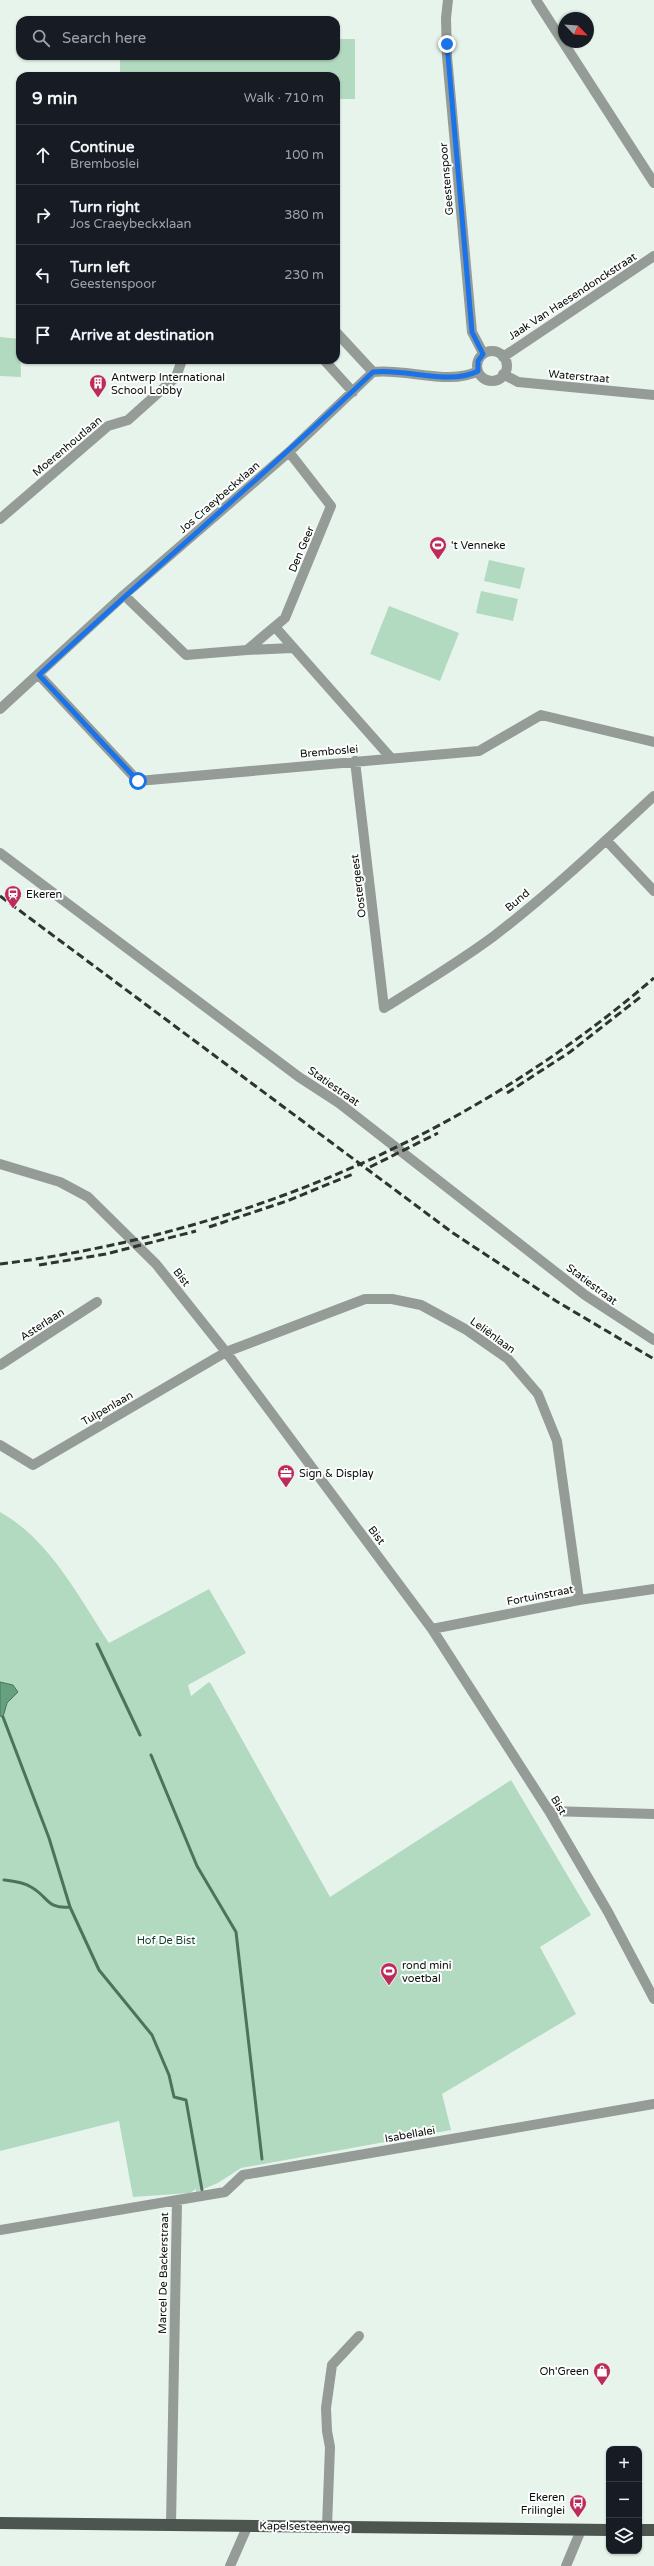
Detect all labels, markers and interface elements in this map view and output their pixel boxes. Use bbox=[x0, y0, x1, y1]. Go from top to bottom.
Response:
north arrow bbox=[558, 12, 594, 48]
search box bbox=[16, 16, 340, 60]
icon: search bbox=[30, 27, 52, 49]
text: Search here bbox=[62, 29, 146, 47]
route end bbox=[438, 35, 456, 53]
text: 9 min bbox=[32, 88, 77, 109]
text: Walk · 710 m bbox=[244, 90, 324, 106]
text: Continue bbox=[70, 138, 134, 156]
street label: Geestenspoor bbox=[437, 141, 456, 216]
icon: ahead bbox=[32, 144, 54, 166]
text: 100 m bbox=[284, 147, 324, 163]
text: Bremboslei bbox=[70, 156, 139, 172]
text: Turn right bbox=[70, 198, 140, 216]
icon: right bbox=[32, 204, 54, 226]
text: 380 m bbox=[284, 207, 324, 223]
text: Jos Craeybeckxlaan bbox=[70, 216, 191, 232]
street label: Jaak Van Haesendonckstraat bbox=[506, 250, 639, 343]
text: Turn left bbox=[70, 258, 130, 276]
icon: left bbox=[32, 264, 54, 286]
text: 230 m bbox=[284, 267, 324, 283]
text: Geestenspoor bbox=[70, 276, 156, 292]
icon: arrive bbox=[32, 324, 54, 346]
text: Arrive at destination bbox=[70, 326, 214, 344]
street label: Waterstraat bbox=[548, 367, 610, 386]
place label: Antwerp International School Lobby bbox=[111, 371, 225, 397]
building icon: Antwerp International School Lobby bbox=[88, 373, 108, 398]
street label: Moerenhoutlaan bbox=[30, 414, 105, 479]
street label: Jos Craeybeckxlaan bbox=[176, 459, 262, 536]
street label: Den Geer bbox=[286, 523, 317, 574]
sports icon: 't Venneke bbox=[428, 535, 448, 560]
place label: 't Venneke bbox=[451, 539, 506, 552]
street label: Bremboslei bbox=[299, 742, 359, 761]
route start bbox=[129, 772, 147, 790]
street label: Oostergeest bbox=[348, 853, 369, 918]
station icon: Ekeren bbox=[3, 884, 23, 909]
street label: Bund bbox=[502, 886, 532, 914]
place label: Ekeren bbox=[26, 888, 62, 901]
street label: Statiestraat bbox=[305, 1064, 362, 1109]
street label: Statiestraat bbox=[564, 1261, 620, 1308]
street label: Bist bbox=[170, 1266, 193, 1289]
street label: Asterlaan bbox=[18, 1305, 67, 1343]
street label: Leliënlaan bbox=[468, 1315, 518, 1356]
street label: Tulpenlaan bbox=[79, 1389, 135, 1428]
office icon: Sign & Display bbox=[276, 1463, 296, 1488]
place label: Sign & Display bbox=[299, 1467, 374, 1480]
street label: Bist bbox=[365, 1524, 388, 1547]
street label: Fortuinstraat bbox=[506, 1583, 575, 1608]
street label: Bist bbox=[548, 1793, 569, 1817]
park label: Hof De Bist bbox=[137, 1934, 195, 1947]
place label: rond mini voetbal bbox=[402, 1959, 452, 1985]
sports icon: rond mini voetbal bbox=[379, 1961, 399, 1986]
street label: Isabellalei bbox=[384, 2124, 436, 2145]
street label: Marcel De Backerstraat bbox=[156, 2212, 171, 2334]
shop icon: Oh'Green bbox=[592, 2361, 612, 2386]
place label: Oh'Green bbox=[540, 2365, 589, 2378]
map controls bbox=[606, 2446, 642, 2554]
button: + bbox=[606, 2446, 642, 2482]
button: − bbox=[606, 2482, 642, 2518]
place label: Ekeren Frilinglei bbox=[521, 2491, 565, 2517]
bus stop icon: Ekeren Frilinglei bbox=[568, 2493, 588, 2518]
button: layers bbox=[606, 2518, 642, 2554]
street label: Kapelsesteenweg bbox=[259, 2519, 351, 2534]

